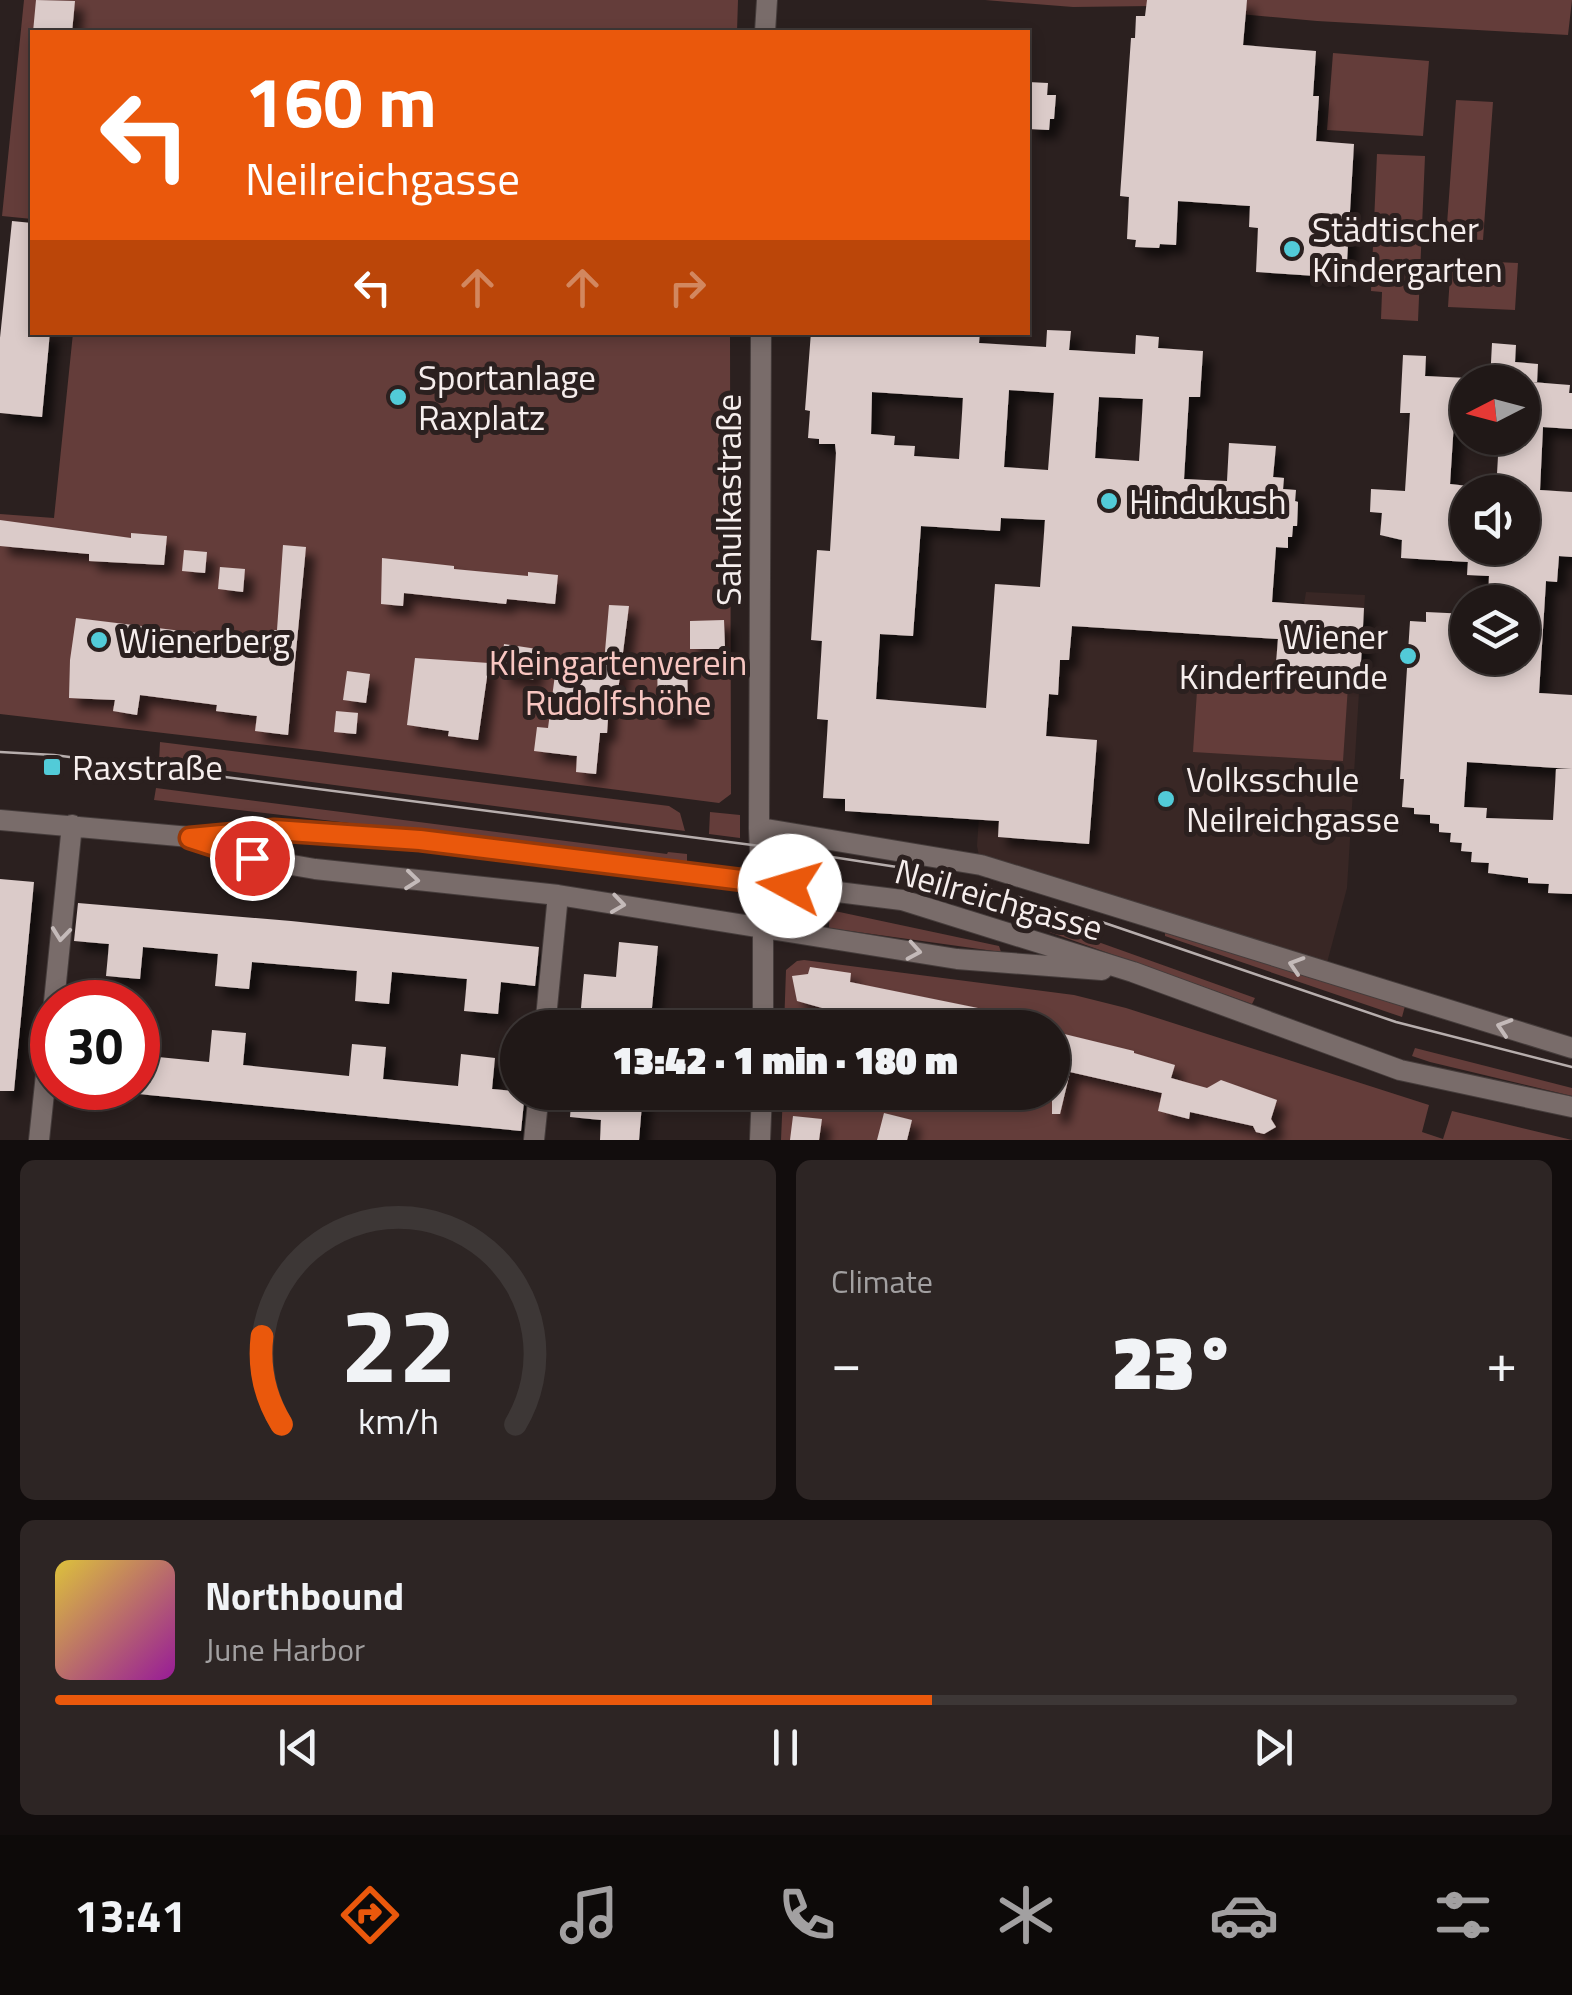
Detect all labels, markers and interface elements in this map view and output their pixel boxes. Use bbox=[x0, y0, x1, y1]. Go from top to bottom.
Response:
text: 160 m bbox=[245, 48, 437, 154]
icon: left bbox=[80, 70, 210, 200]
text: Neilreichgasse bbox=[245, 144, 520, 212]
place label: Städtischer Kindergarten bbox=[1312, 202, 1503, 296]
marker: Städtischer Kindergarten bbox=[1281, 238, 1303, 260]
icon: left bbox=[345, 260, 400, 315]
icon: ahead bbox=[450, 260, 505, 315]
icon: ahead bbox=[555, 260, 610, 315]
icon: right bbox=[660, 260, 715, 315]
place label: Sportanlage Raxplatz bbox=[418, 350, 596, 444]
north arrow bbox=[1450, 365, 1540, 455]
map controls bbox=[1450, 365, 1540, 675]
marker: Sportanlage Raxplatz bbox=[387, 386, 409, 408]
street label: Sahulkastraße bbox=[701, 394, 755, 606]
place label: Hindukush bbox=[1129, 474, 1287, 528]
button: sound bbox=[1450, 475, 1540, 565]
marker: Hindukush bbox=[1098, 490, 1120, 512]
button: layers bbox=[1450, 585, 1540, 675]
place label: Wiener Kinderfreunde bbox=[1179, 609, 1388, 703]
place label: Wienerberg bbox=[119, 613, 290, 667]
marker: Wienerberg bbox=[88, 629, 110, 651]
park label: Kleingartenverein Rudolfshöhe bbox=[489, 635, 747, 729]
marker: Wiener Kinderfreunde bbox=[1397, 645, 1419, 667]
place label: Raxstraße bbox=[72, 740, 223, 794]
place label: Volksschule Neilreichgasse bbox=[1186, 752, 1400, 846]
marker: Raxstraße bbox=[41, 756, 63, 778]
marker: Volksschule Neilreichgasse bbox=[1155, 788, 1177, 810]
pin bbox=[210, 816, 295, 901]
icon: arrive bbox=[225, 831, 280, 886]
position arrow bbox=[738, 834, 842, 938]
street label: Neilreichgasse bbox=[889, 844, 1109, 954]
one-way arrow bbox=[405, 868, 421, 890]
one-way arrow bbox=[609, 892, 626, 913]
one-way arrow bbox=[51, 926, 72, 942]
one-way arrow bbox=[906, 940, 922, 961]
one-way arrow bbox=[1288, 956, 1305, 976]
speed limit sign: 30 bbox=[30, 980, 160, 1110]
one-way arrow bbox=[1496, 1018, 1513, 1038]
text: 13:42 · 1 min · 180 m bbox=[612, 1031, 958, 1089]
text: Climate bbox=[831, 1257, 933, 1305]
text: 22 bbox=[340, 1264, 456, 1422]
text: 23° bbox=[1112, 1304, 1236, 1418]
text: − bbox=[831, 1320, 862, 1403]
text: + bbox=[1486, 1320, 1517, 1403]
text: km/h bbox=[358, 1393, 438, 1448]
text: Northbound bbox=[205, 1567, 404, 1625]
text: June Harbor bbox=[205, 1625, 365, 1673]
icon: previous bbox=[271, 1720, 326, 1775]
icon: pause bbox=[758, 1720, 813, 1775]
icon: next bbox=[1246, 1720, 1301, 1775]
icon: directions bbox=[335, 1880, 405, 1950]
icon: music bbox=[554, 1880, 624, 1950]
icon: phone bbox=[772, 1880, 842, 1950]
icon: climate bbox=[991, 1880, 1061, 1950]
icon: car bbox=[1209, 1880, 1279, 1950]
icon: filters bbox=[1428, 1880, 1498, 1950]
text: 13:41 bbox=[74, 1881, 187, 1949]

